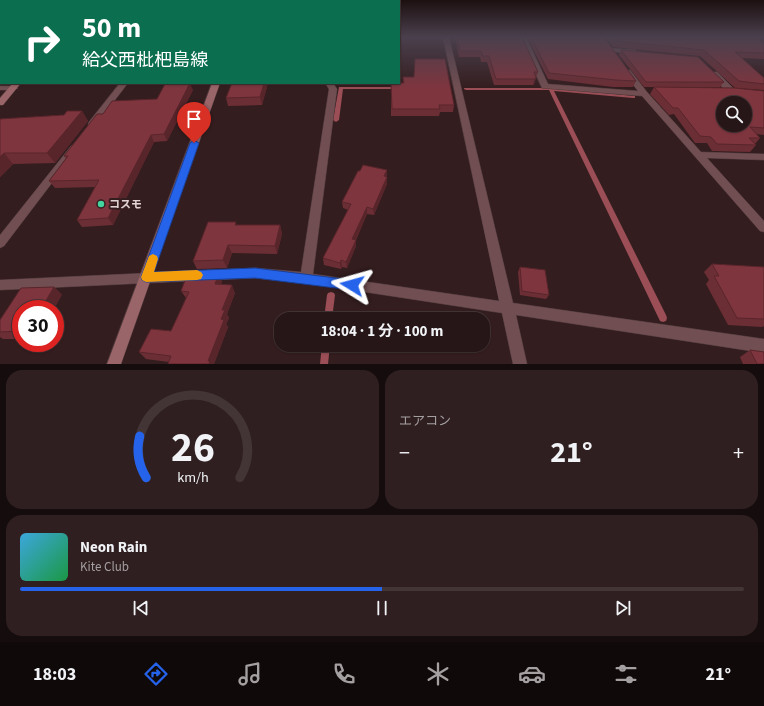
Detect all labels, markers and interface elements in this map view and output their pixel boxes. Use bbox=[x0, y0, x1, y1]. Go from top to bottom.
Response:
text: 50 m bbox=[82, 8, 141, 48]
icon: right bbox=[16, 16, 68, 68]
text: 給父西枇杷島線 bbox=[82, 48, 208, 73]
map controls bbox=[716, 96, 752, 132]
button: search bbox=[716, 96, 752, 132]
pin bbox=[177, 102, 211, 143]
icon: arrive bbox=[183, 108, 205, 130]
place label: コスモ bbox=[109, 197, 142, 212]
marker: コスモ bbox=[96, 199, 106, 209]
position arrow bbox=[331, 264, 373, 306]
speed limit sign: 30 bbox=[12, 300, 64, 352]
text: 18:04 · 1 分 · 100 m bbox=[321, 321, 443, 342]
text: エアコン bbox=[399, 412, 451, 430]
text: 26 bbox=[171, 417, 214, 477]
text: 21° bbox=[550, 431, 593, 474]
text: − bbox=[399, 437, 410, 469]
text: + bbox=[733, 437, 744, 469]
text: km/h bbox=[177, 466, 208, 487]
text: Neon Rain bbox=[80, 537, 147, 558]
text: Kite Club bbox=[80, 558, 129, 576]
icon: previous bbox=[130, 597, 152, 619]
icon: pause bbox=[371, 597, 393, 619]
icon: next bbox=[612, 597, 634, 619]
icon: directions bbox=[142, 660, 170, 688]
icon: music bbox=[236, 660, 264, 688]
icon: phone bbox=[330, 660, 358, 688]
icon: climate bbox=[424, 660, 452, 688]
icon: car bbox=[518, 660, 546, 688]
icon: filters bbox=[612, 660, 640, 688]
text: 18:03 bbox=[33, 662, 76, 687]
text: 21° bbox=[705, 662, 731, 687]

